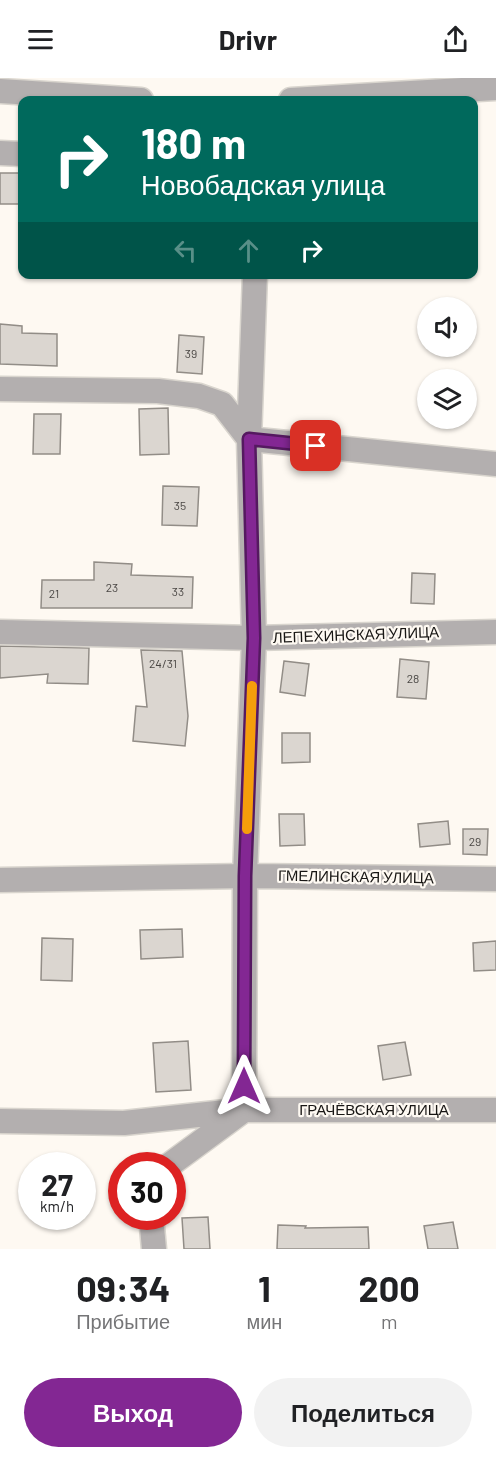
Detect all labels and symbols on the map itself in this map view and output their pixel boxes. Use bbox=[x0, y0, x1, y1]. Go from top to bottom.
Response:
house number: 39 bbox=[185, 346, 197, 360]
pin bbox=[290, 420, 341, 471]
house number: 35 bbox=[174, 498, 186, 512]
house number: 23 bbox=[106, 580, 118, 594]
house number: 33 bbox=[172, 584, 184, 598]
house number: 21 bbox=[49, 586, 59, 600]
street label: ЛЕПЕХИНСКАЯ УЛИЦА bbox=[272, 622, 439, 646]
house number: 24/31 bbox=[149, 656, 177, 670]
house number: 28 bbox=[407, 671, 419, 685]
house number: 29 bbox=[469, 834, 481, 848]
street label: ГМЕЛИНСКАЯ УЛИЦА bbox=[278, 866, 434, 886]
position arrow bbox=[212, 1054, 276, 1118]
street label: ГРАЧЁВСКАЯ УЛИЦА bbox=[299, 1100, 449, 1118]
speed limit sign: 30 bbox=[108, 1152, 186, 1230]

